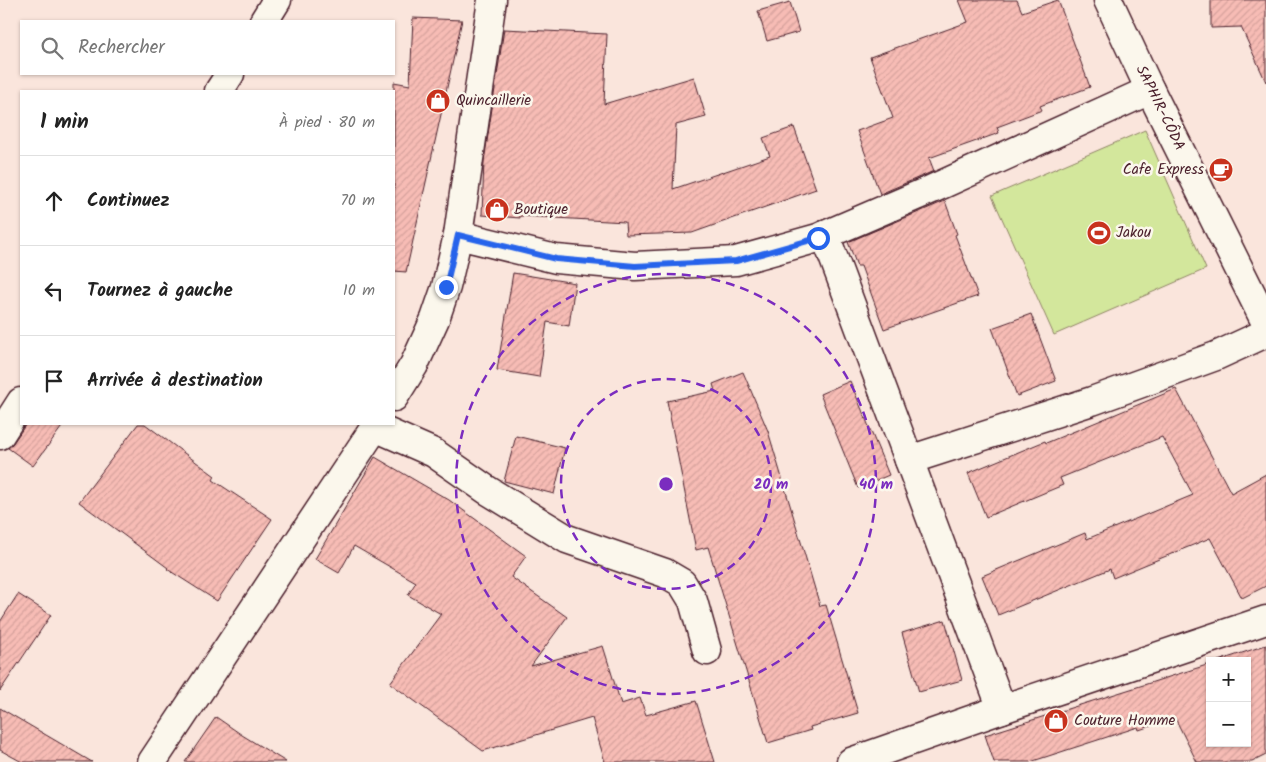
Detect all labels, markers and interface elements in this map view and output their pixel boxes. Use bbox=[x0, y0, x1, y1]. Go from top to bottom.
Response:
search box bbox=[20, 20, 395, 75]
text: Rechercher bbox=[78, 33, 165, 63]
icon: search bbox=[38, 34, 66, 62]
street label: SAPHIR-CÔDA bbox=[1129, 61, 1191, 155]
shop icon: Quincaillerie bbox=[425, 88, 451, 114]
place label: Quincaillerie bbox=[456, 89, 531, 113]
text: 1 min bbox=[40, 106, 89, 139]
text: À pied · 80 m bbox=[279, 110, 375, 135]
cafe icon: Cafe Express bbox=[1208, 157, 1234, 183]
place label: Cafe Express bbox=[1123, 158, 1205, 182]
text: Continuez bbox=[87, 186, 170, 216]
icon: ahead bbox=[40, 187, 68, 215]
text: 70 m bbox=[340, 188, 375, 213]
shop icon: Boutique bbox=[484, 197, 510, 223]
place label: Boutique bbox=[514, 198, 568, 222]
sports icon: Jakou bbox=[1086, 220, 1112, 246]
place label: Jakou bbox=[1116, 221, 1151, 245]
route start bbox=[807, 227, 830, 250]
text: Tournez à gauche bbox=[87, 276, 233, 306]
route end bbox=[435, 276, 458, 299]
icon: left bbox=[40, 277, 68, 305]
text: 10 m bbox=[343, 278, 375, 303]
text: Arrivée à destination bbox=[87, 366, 263, 396]
icon: arrive bbox=[40, 367, 68, 395]
text: 20 m bbox=[754, 473, 788, 497]
text: 40 m bbox=[859, 473, 893, 497]
centre of rings bbox=[657, 475, 675, 493]
map controls bbox=[1206, 657, 1251, 747]
button: + bbox=[1206, 657, 1251, 702]
button: − bbox=[1206, 702, 1251, 747]
shop icon: Couture Homme bbox=[1043, 708, 1069, 734]
place label: Couture Homme bbox=[1074, 709, 1175, 733]

